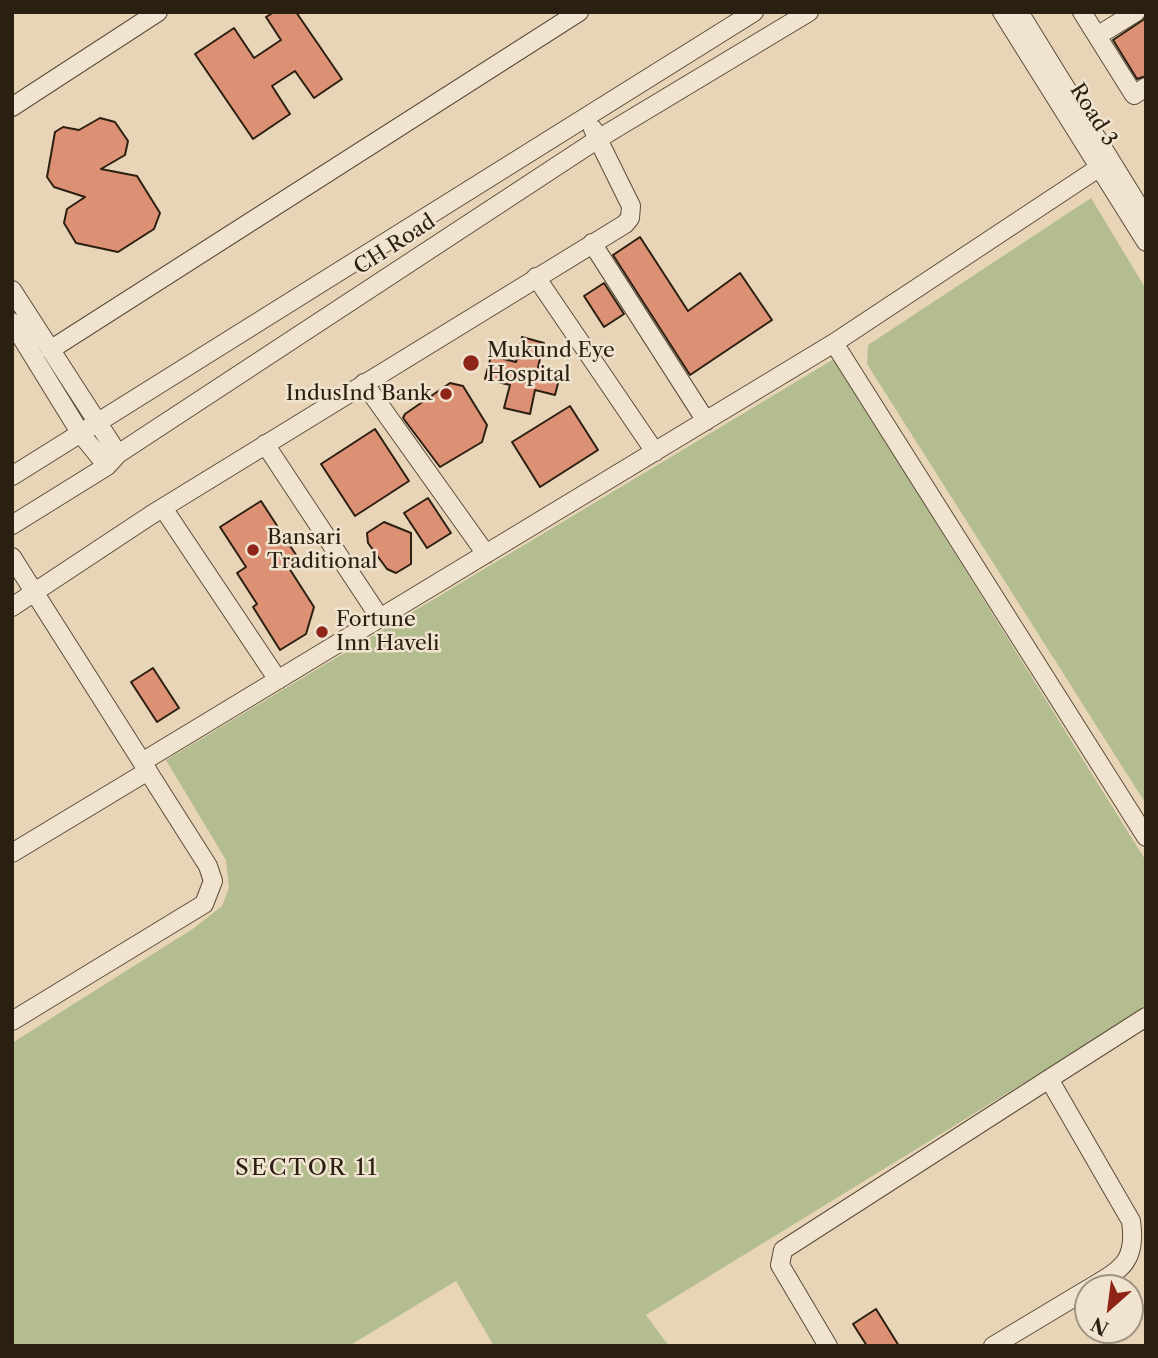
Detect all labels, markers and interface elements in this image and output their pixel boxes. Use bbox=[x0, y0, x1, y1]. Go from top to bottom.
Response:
street label: Road 3 bbox=[1064, 79, 1122, 151]
street label: CH Road bbox=[350, 209, 440, 281]
place label: Mukund Eye Hospital bbox=[487, 338, 615, 388]
marker: Mukund Eye Hospital bbox=[461, 353, 481, 373]
place label: IndusInd Bank bbox=[286, 381, 432, 407]
marker: IndusInd Bank bbox=[438, 386, 454, 402]
place label: Bansari Traditional bbox=[267, 525, 378, 575]
marker: Bansari Traditional bbox=[245, 542, 261, 558]
place label: Fortune Inn Haveli bbox=[336, 607, 439, 657]
marker: Fortune Inn Haveli bbox=[314, 624, 330, 640]
district label: SECTOR 11 bbox=[236, 1154, 378, 1182]
north arrow bbox=[1074, 1274, 1144, 1344]
text: N bbox=[1087, 1312, 1113, 1340]

